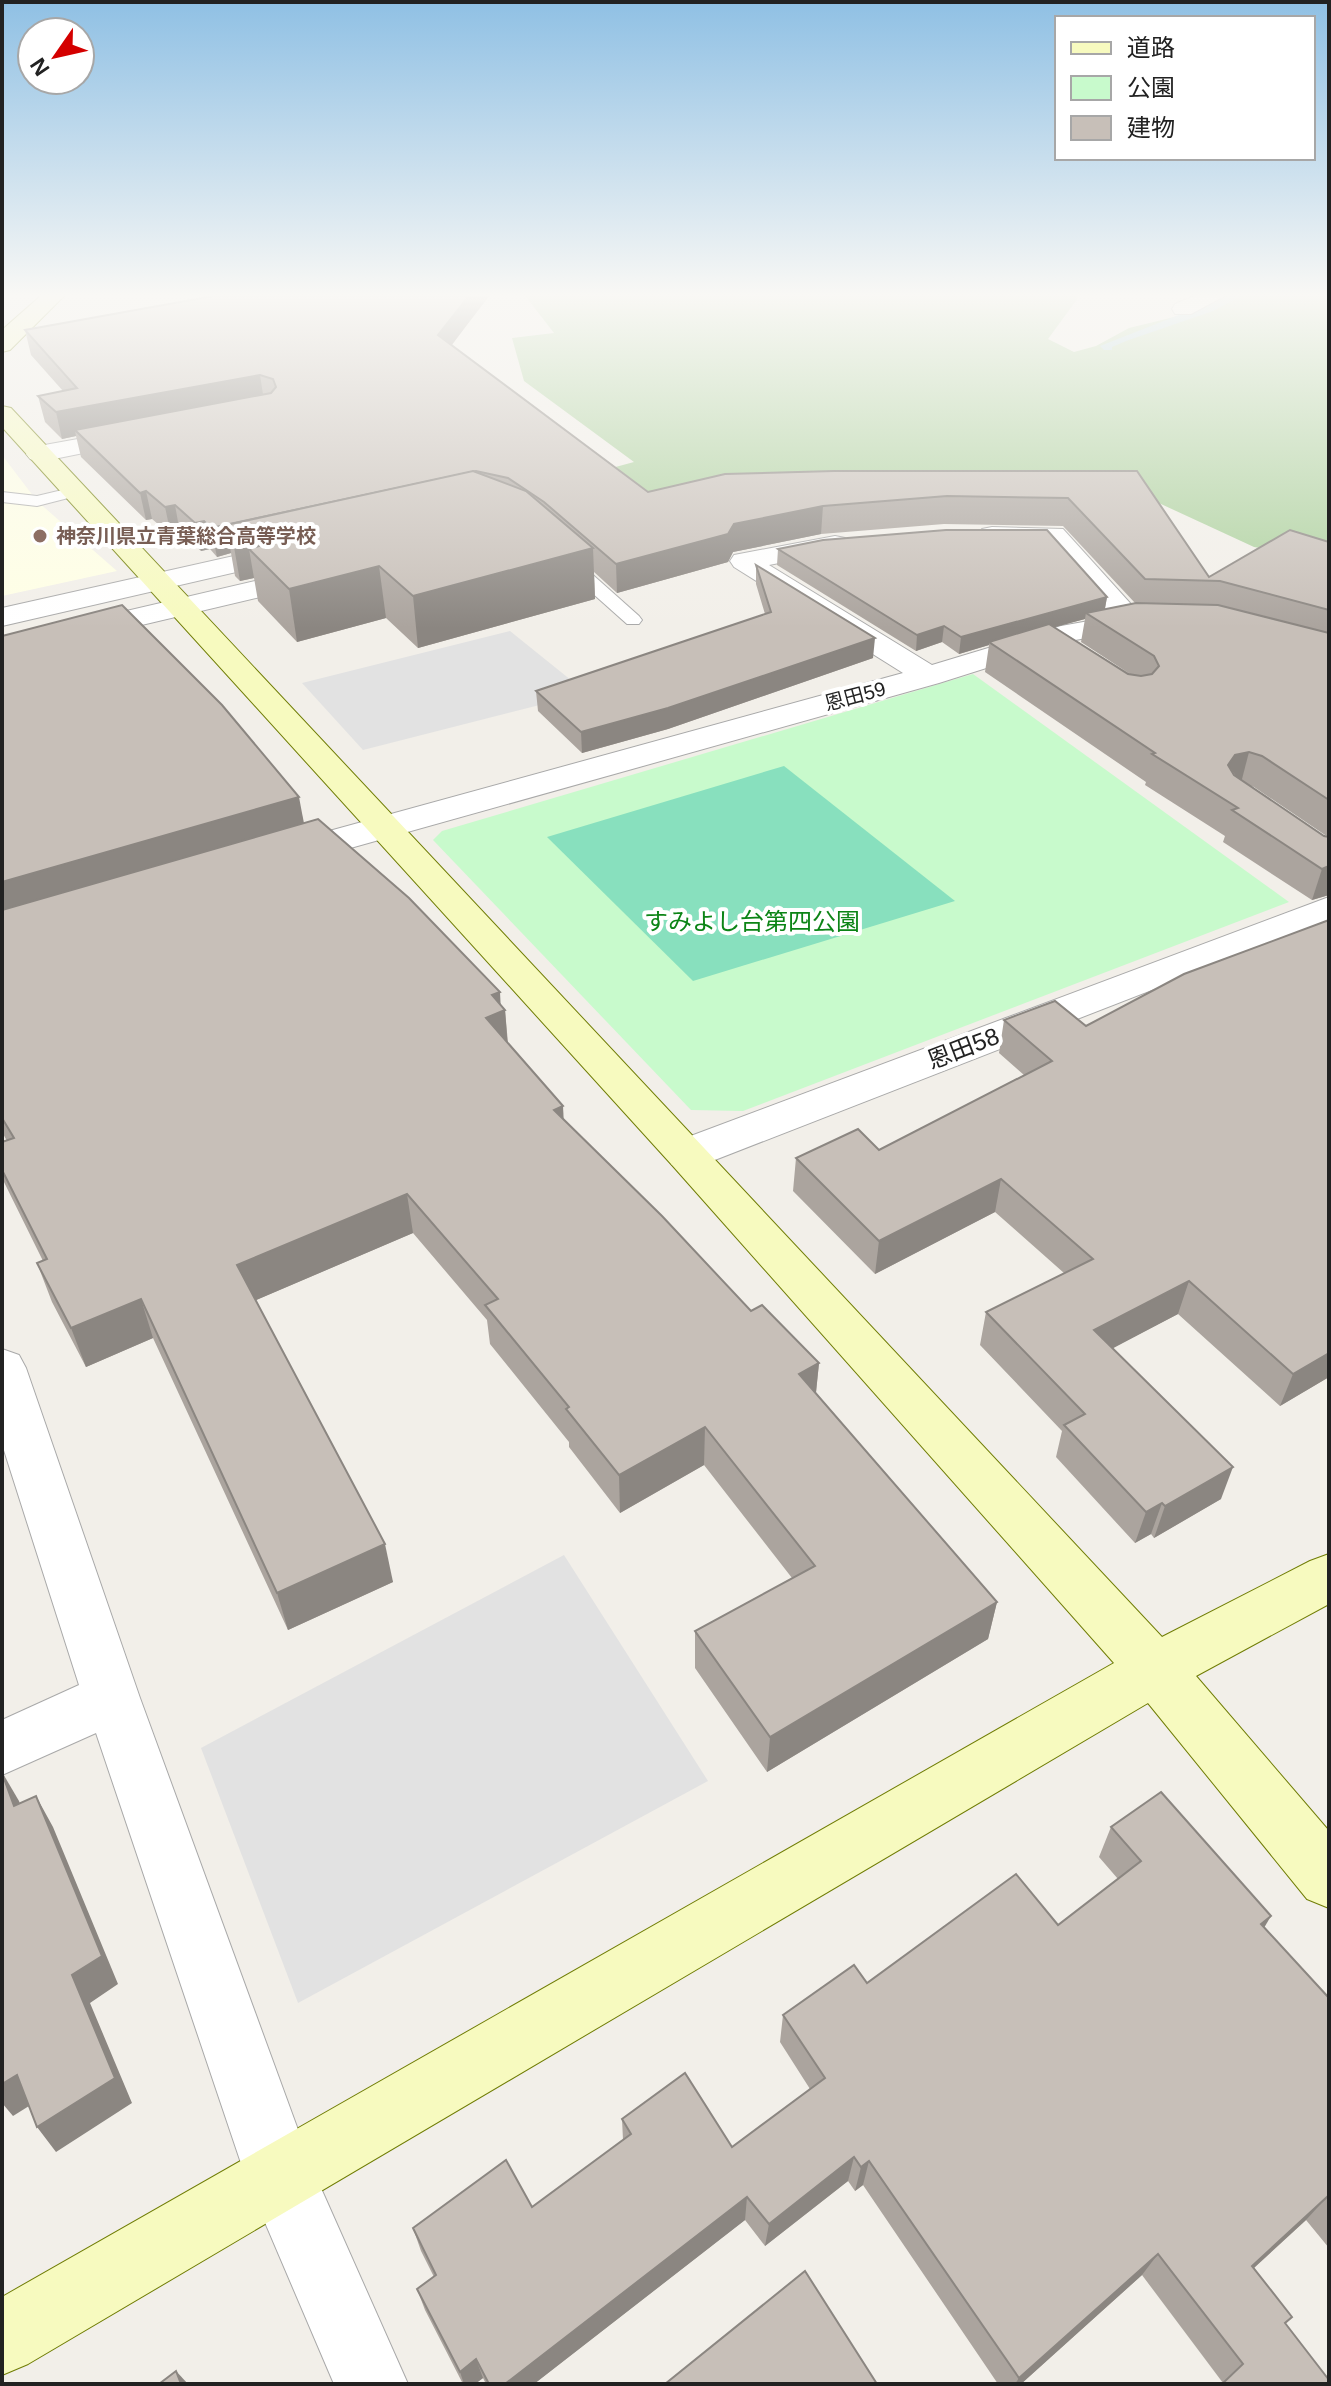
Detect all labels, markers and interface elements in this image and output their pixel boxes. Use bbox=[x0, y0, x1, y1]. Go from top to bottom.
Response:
north arrow bbox=[16, 16, 96, 96]
legend bbox=[1055, 16, 1315, 160]
text: 道路 bbox=[1127, 34, 1175, 61]
text: N bbox=[25, 53, 55, 80]
text: 公園 bbox=[1127, 74, 1175, 101]
text: 建物 bbox=[1127, 114, 1175, 141]
place label: 神奈川県立青葉総合高等学校 bbox=[56, 525, 316, 547]
marker: 神奈川県立青葉総合高等学校 bbox=[31, 527, 49, 545]
street label: 恩田59 bbox=[822, 677, 888, 715]
park label: すみよし台第四公園 bbox=[644, 908, 860, 935]
street label: 恩田58 bbox=[923, 1022, 1003, 1074]

